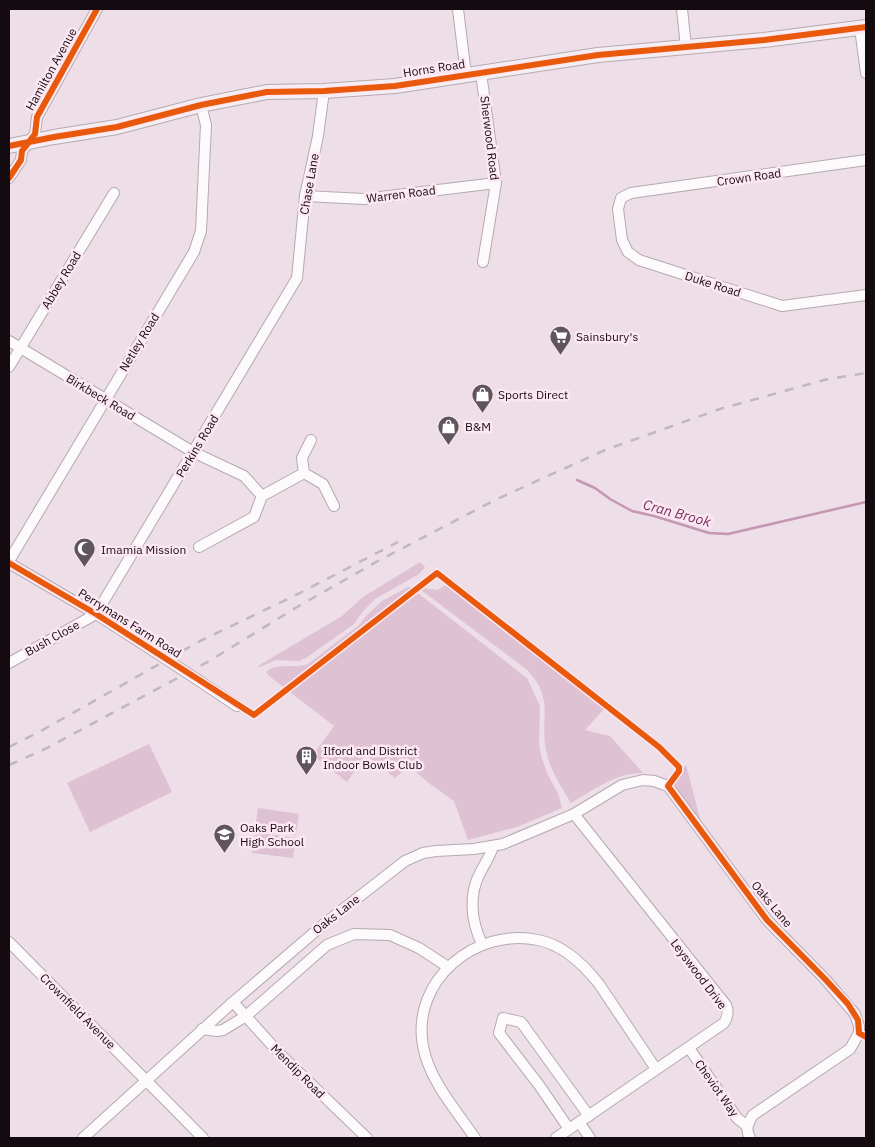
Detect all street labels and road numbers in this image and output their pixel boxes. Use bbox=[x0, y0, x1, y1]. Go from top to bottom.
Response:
street label: Hamilton Avenue bbox=[22, 25, 80, 113]
street label: Horns Road bbox=[402, 56, 466, 80]
street label: Sherwood Road bbox=[477, 95, 503, 181]
street label: Chase Lane bbox=[296, 152, 322, 216]
street label: Crown Road bbox=[716, 165, 782, 189]
street label: Warren Road bbox=[366, 182, 436, 206]
street label: Abbey Road bbox=[38, 248, 84, 312]
street label: Duke Road bbox=[683, 268, 743, 300]
street label: Netley Road bbox=[116, 310, 162, 374]
street label: Birkbeck Road bbox=[64, 371, 138, 423]
street label: Perkins Road bbox=[172, 412, 222, 480]
street label: Perrymans Farm Road bbox=[76, 585, 184, 661]
street label: Bush Close bbox=[22, 617, 82, 659]
street label: Oaks Lane bbox=[748, 878, 796, 930]
street label: Oaks Lane bbox=[309, 891, 363, 937]
street label: Leyswood Drive bbox=[668, 936, 731, 1013]
street label: Crownfield Avenue bbox=[37, 970, 119, 1052]
street label: Mendip Road bbox=[268, 1041, 328, 1101]
street label: Cheviot Way bbox=[692, 1057, 742, 1119]

